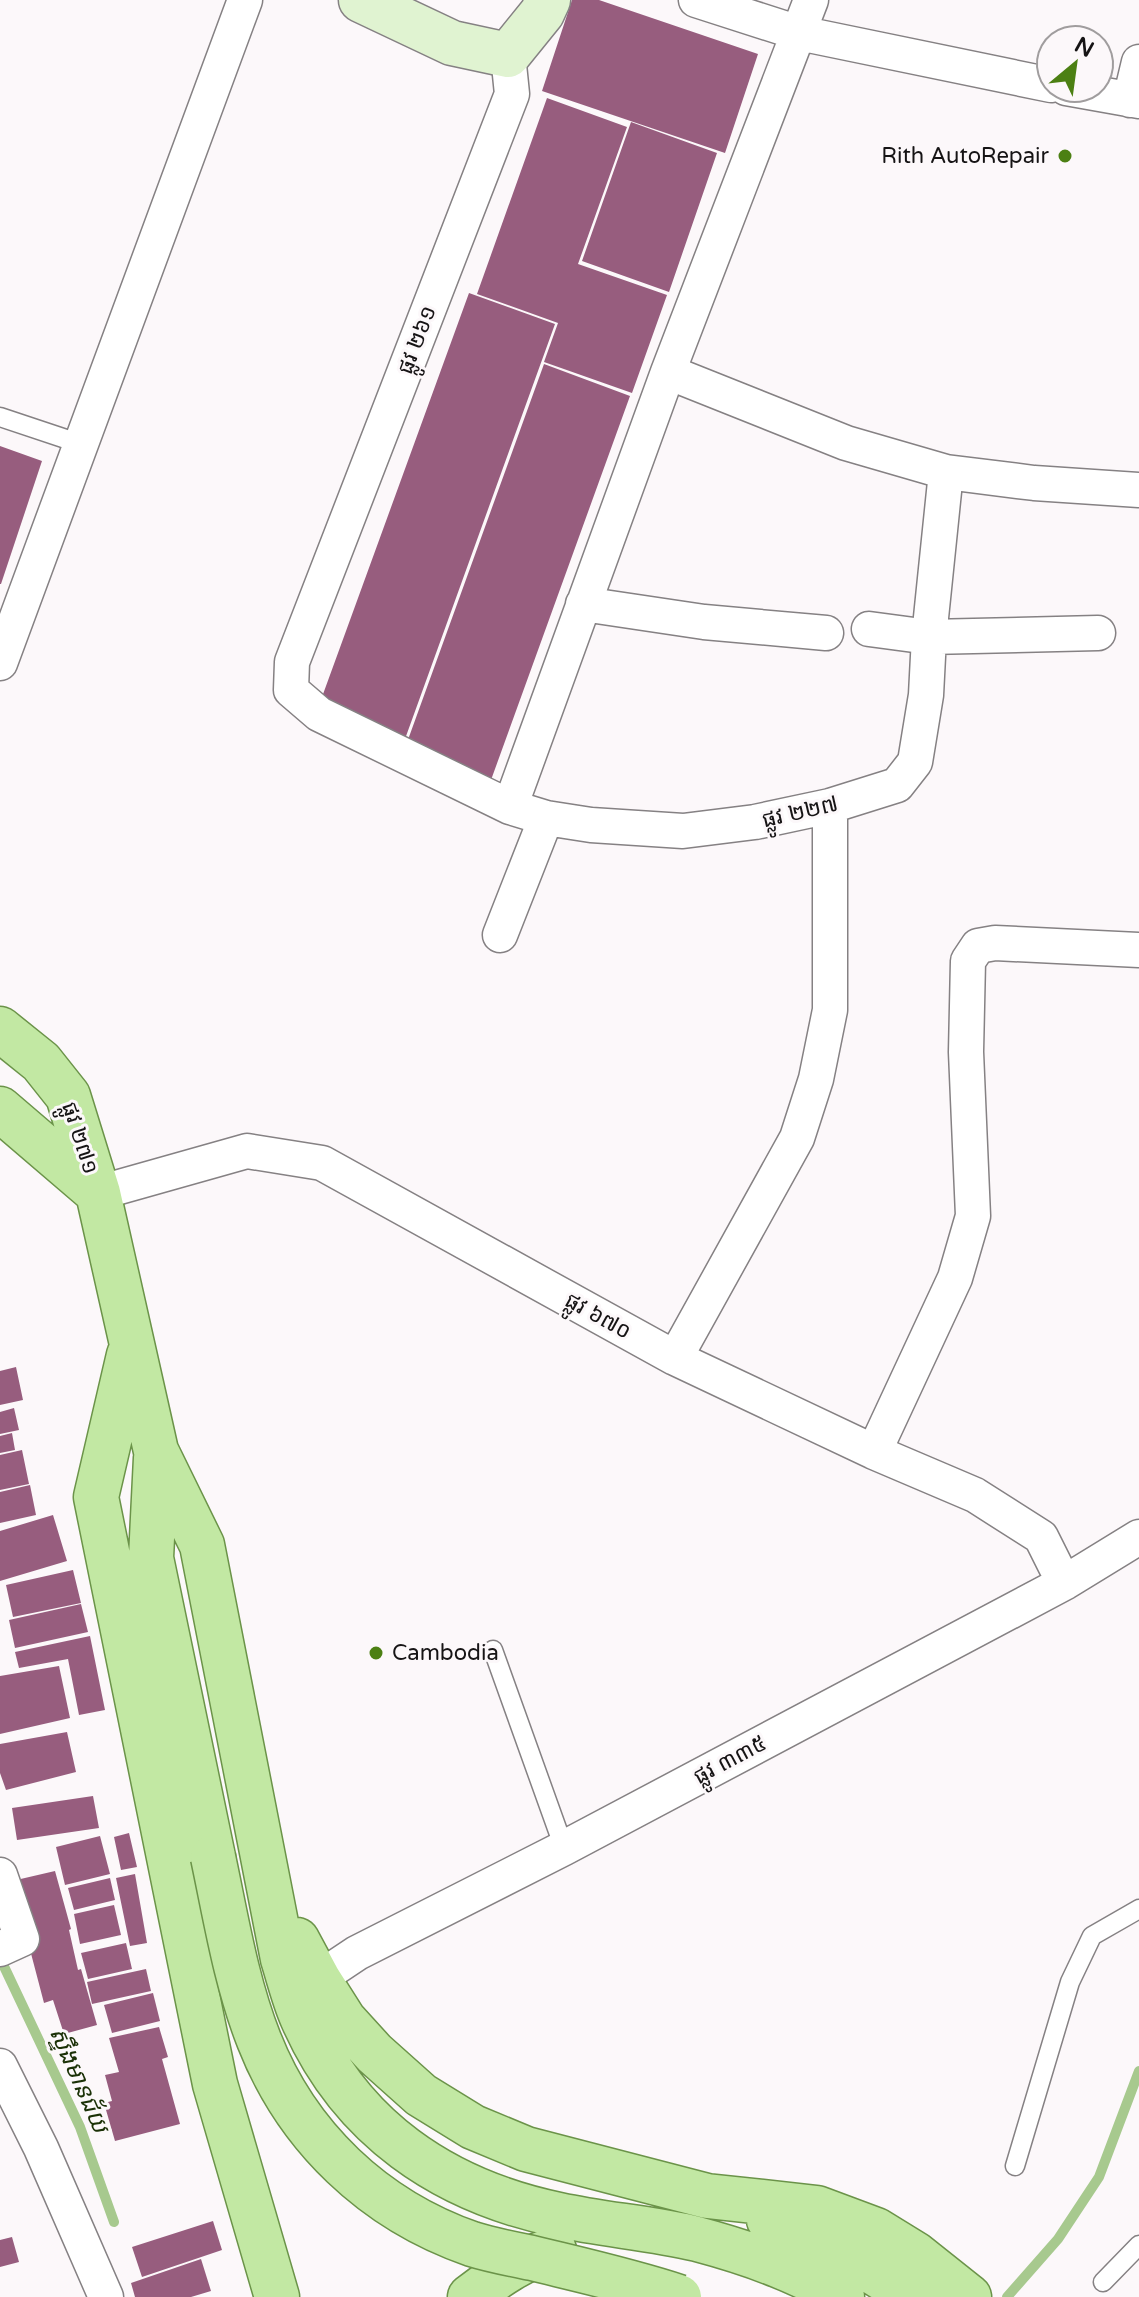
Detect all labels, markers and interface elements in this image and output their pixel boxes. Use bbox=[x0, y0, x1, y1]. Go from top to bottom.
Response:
north arrow bbox=[1035, 24, 1115, 104]
text: N bbox=[1070, 32, 1098, 63]
place label: Rith AutoRepair bbox=[881, 143, 1050, 169]
marker: Rith AutoRepair bbox=[1056, 147, 1074, 165]
street label: ផ្លូវ ២៦១ bbox=[392, 302, 448, 380]
street label: ផ្លូវ ២២៧ bbox=[759, 791, 842, 840]
street label: ផ្លូវ ២៧១ bbox=[50, 1099, 104, 1179]
street label: ផ្លូវ ៦៧០ bbox=[557, 1287, 636, 1351]
place label: Cambodia bbox=[392, 1640, 499, 1666]
marker: Cambodia bbox=[367, 1644, 385, 1662]
street label: ផ្លូវ ៣៣៥ bbox=[689, 1730, 774, 1796]
water label: ស្ទឹងមានជ័យ bbox=[43, 2022, 117, 2139]

